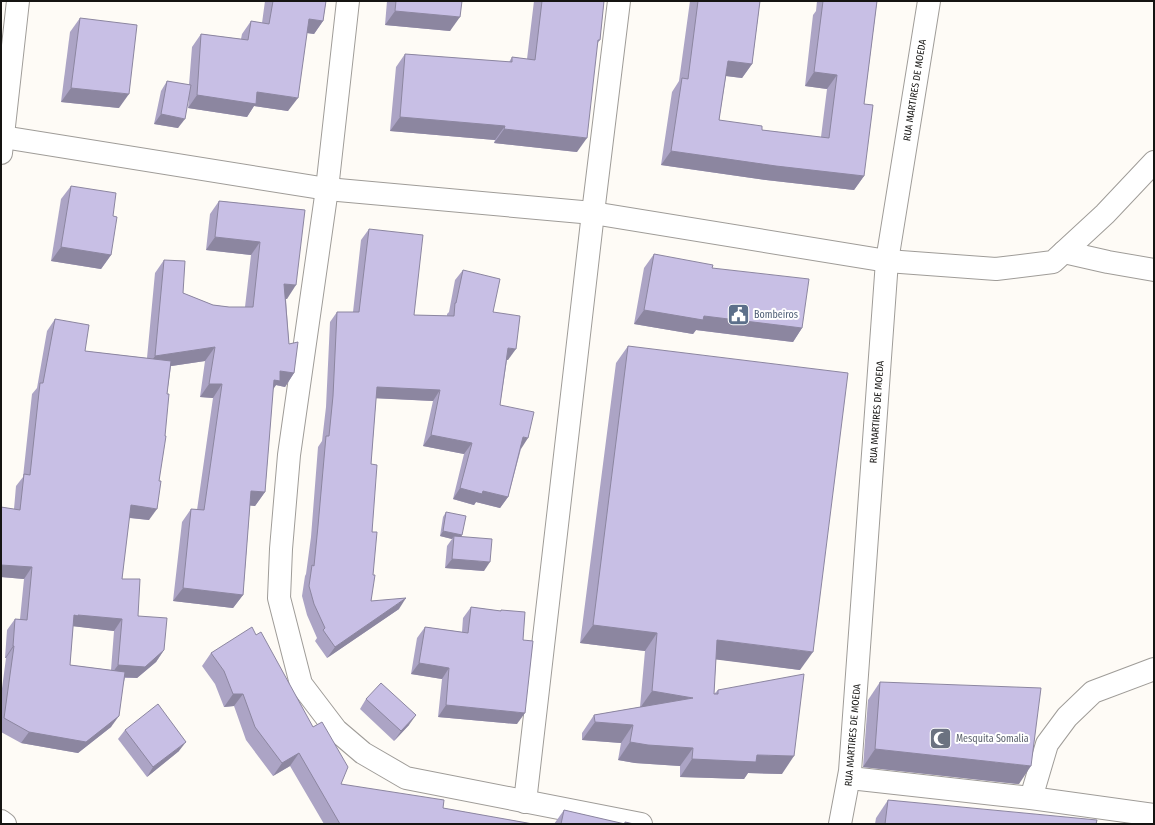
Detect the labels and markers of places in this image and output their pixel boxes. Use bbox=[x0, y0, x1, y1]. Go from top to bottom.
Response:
public building icon: Bombeiros bbox=[726, 301, 752, 327]
place label: Bombeiros bbox=[754, 309, 798, 321]
mosque icon: Mesquita Somalia bbox=[927, 725, 953, 751]
place label: Mesquita Somalia bbox=[956, 733, 1029, 745]

